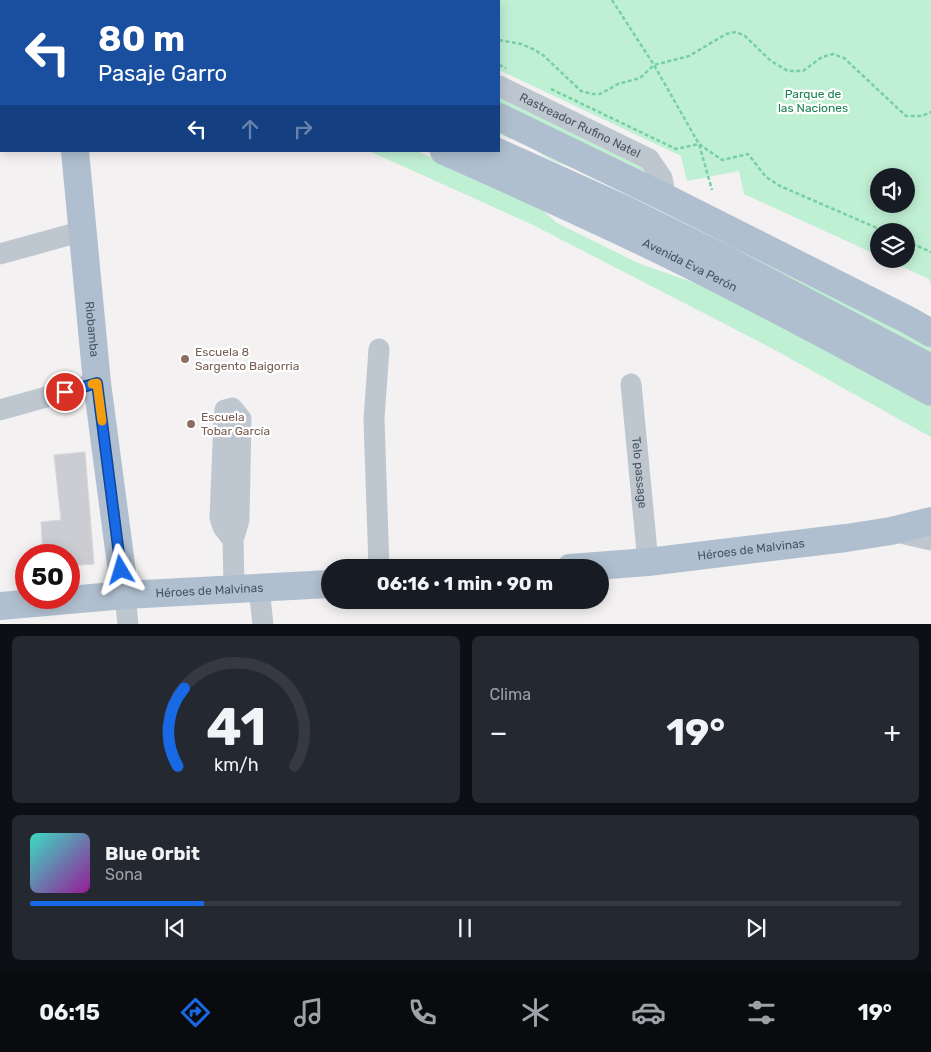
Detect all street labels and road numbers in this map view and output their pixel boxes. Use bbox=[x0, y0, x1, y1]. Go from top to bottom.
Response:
street label: Rastreador Rufino Natel bbox=[517, 90, 643, 161]
street label: Avenida Eva Perón bbox=[640, 236, 739, 295]
street label: Riobamba bbox=[82, 301, 102, 358]
street label: Telo passage bbox=[629, 436, 650, 509]
street label: Héroes de Malvinas bbox=[697, 536, 805, 563]
street label: Héroes de Malvinas bbox=[155, 581, 264, 600]

